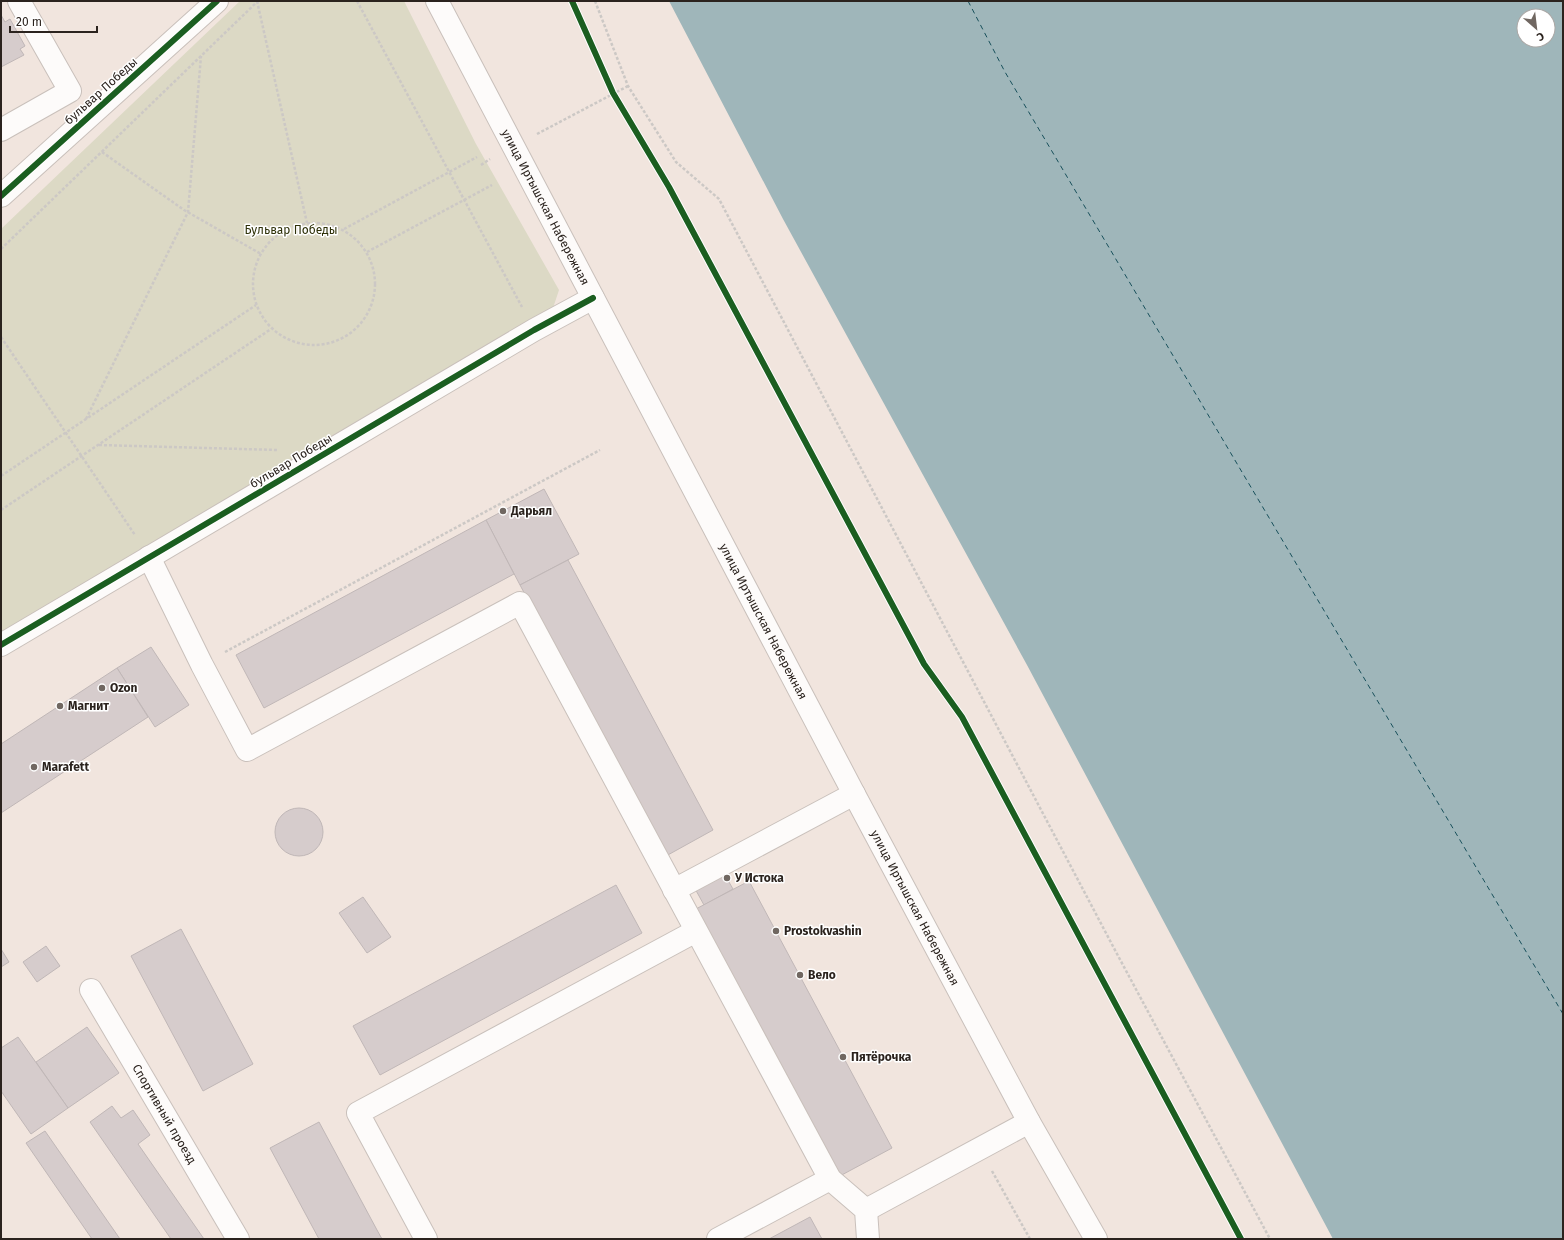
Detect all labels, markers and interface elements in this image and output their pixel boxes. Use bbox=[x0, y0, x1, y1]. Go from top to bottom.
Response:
scale bar bbox=[10, 8, 97, 34]
north arrow bbox=[1516, 8, 1556, 48]
text: 20 m bbox=[16, 15, 42, 29]
text: С bbox=[1534, 29, 1546, 44]
street label: бульвар Победы bbox=[62, 55, 140, 127]
street label: улица Иртышская Набережная bbox=[499, 127, 592, 288]
park label: Бульвар Победы bbox=[244, 223, 338, 237]
street label: бульвар Победы bbox=[247, 431, 335, 491]
place label: Дарьял bbox=[510, 504, 552, 518]
marker: Дарьял bbox=[498, 506, 508, 516]
street label: улица Иртышская Набережная bbox=[716, 541, 810, 702]
place label: Ozon bbox=[110, 681, 138, 695]
marker: Ozon bbox=[97, 683, 107, 693]
place label: Магнит bbox=[68, 699, 109, 713]
marker: Магнит bbox=[55, 701, 65, 711]
place label: Marafett bbox=[42, 760, 89, 774]
marker: Marafett bbox=[29, 762, 39, 772]
street label: улица Иртышская Набережная bbox=[868, 828, 962, 988]
place label: У Истока bbox=[734, 871, 784, 885]
marker: У Истока bbox=[722, 873, 732, 883]
place label: Prostokvashin bbox=[784, 924, 862, 938]
marker: Prostokvashin bbox=[771, 926, 781, 936]
place label: Вело bbox=[808, 968, 836, 982]
marker: Вело bbox=[795, 970, 805, 980]
place label: Пятёрочка bbox=[851, 1050, 912, 1064]
marker: Пятёрочка bbox=[838, 1052, 848, 1062]
street label: Спортивный проезд bbox=[129, 1062, 199, 1167]

